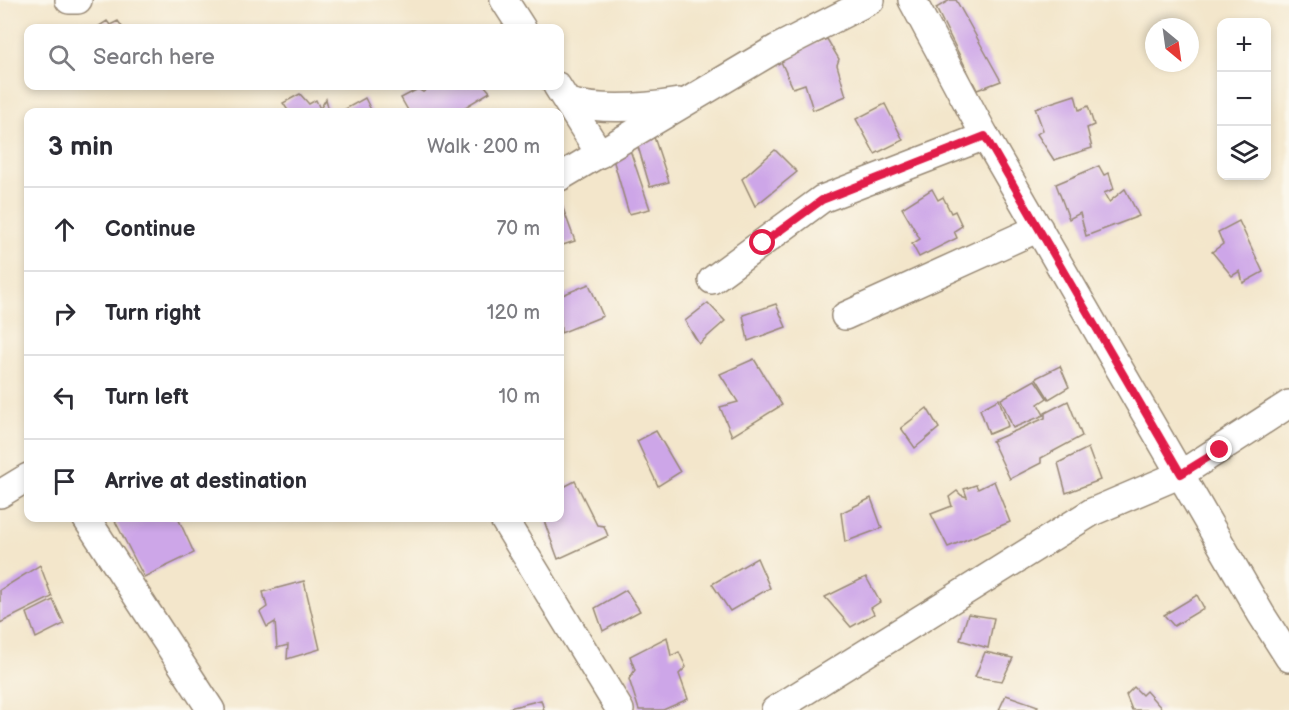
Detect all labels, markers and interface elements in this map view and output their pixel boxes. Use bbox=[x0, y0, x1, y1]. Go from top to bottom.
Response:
north arrow bbox=[1145, 18, 1199, 72]
map controls bbox=[1217, 18, 1271, 180]
button: + bbox=[1217, 18, 1271, 72]
search box bbox=[24, 24, 564, 90]
icon: search bbox=[45, 41, 78, 74]
text: Search here bbox=[93, 44, 215, 71]
button: − bbox=[1217, 72, 1271, 126]
button: layers bbox=[1217, 126, 1271, 180]
text: 3 min bbox=[48, 132, 113, 163]
text: Walk · 200 m bbox=[427, 135, 540, 159]
icon: ahead bbox=[48, 213, 81, 246]
text: Continue bbox=[105, 216, 195, 243]
text: 70 m bbox=[496, 217, 540, 241]
route start bbox=[749, 229, 775, 255]
icon: right bbox=[48, 297, 81, 330]
text: Turn right bbox=[105, 300, 201, 327]
text: 120 m bbox=[487, 301, 540, 325]
icon: left bbox=[48, 381, 81, 414]
text: Turn left bbox=[105, 384, 189, 411]
text: 10 m bbox=[499, 385, 540, 409]
route end bbox=[1206, 436, 1232, 462]
icon: arrive bbox=[48, 465, 81, 498]
text: Arrive at destination bbox=[105, 468, 307, 495]

